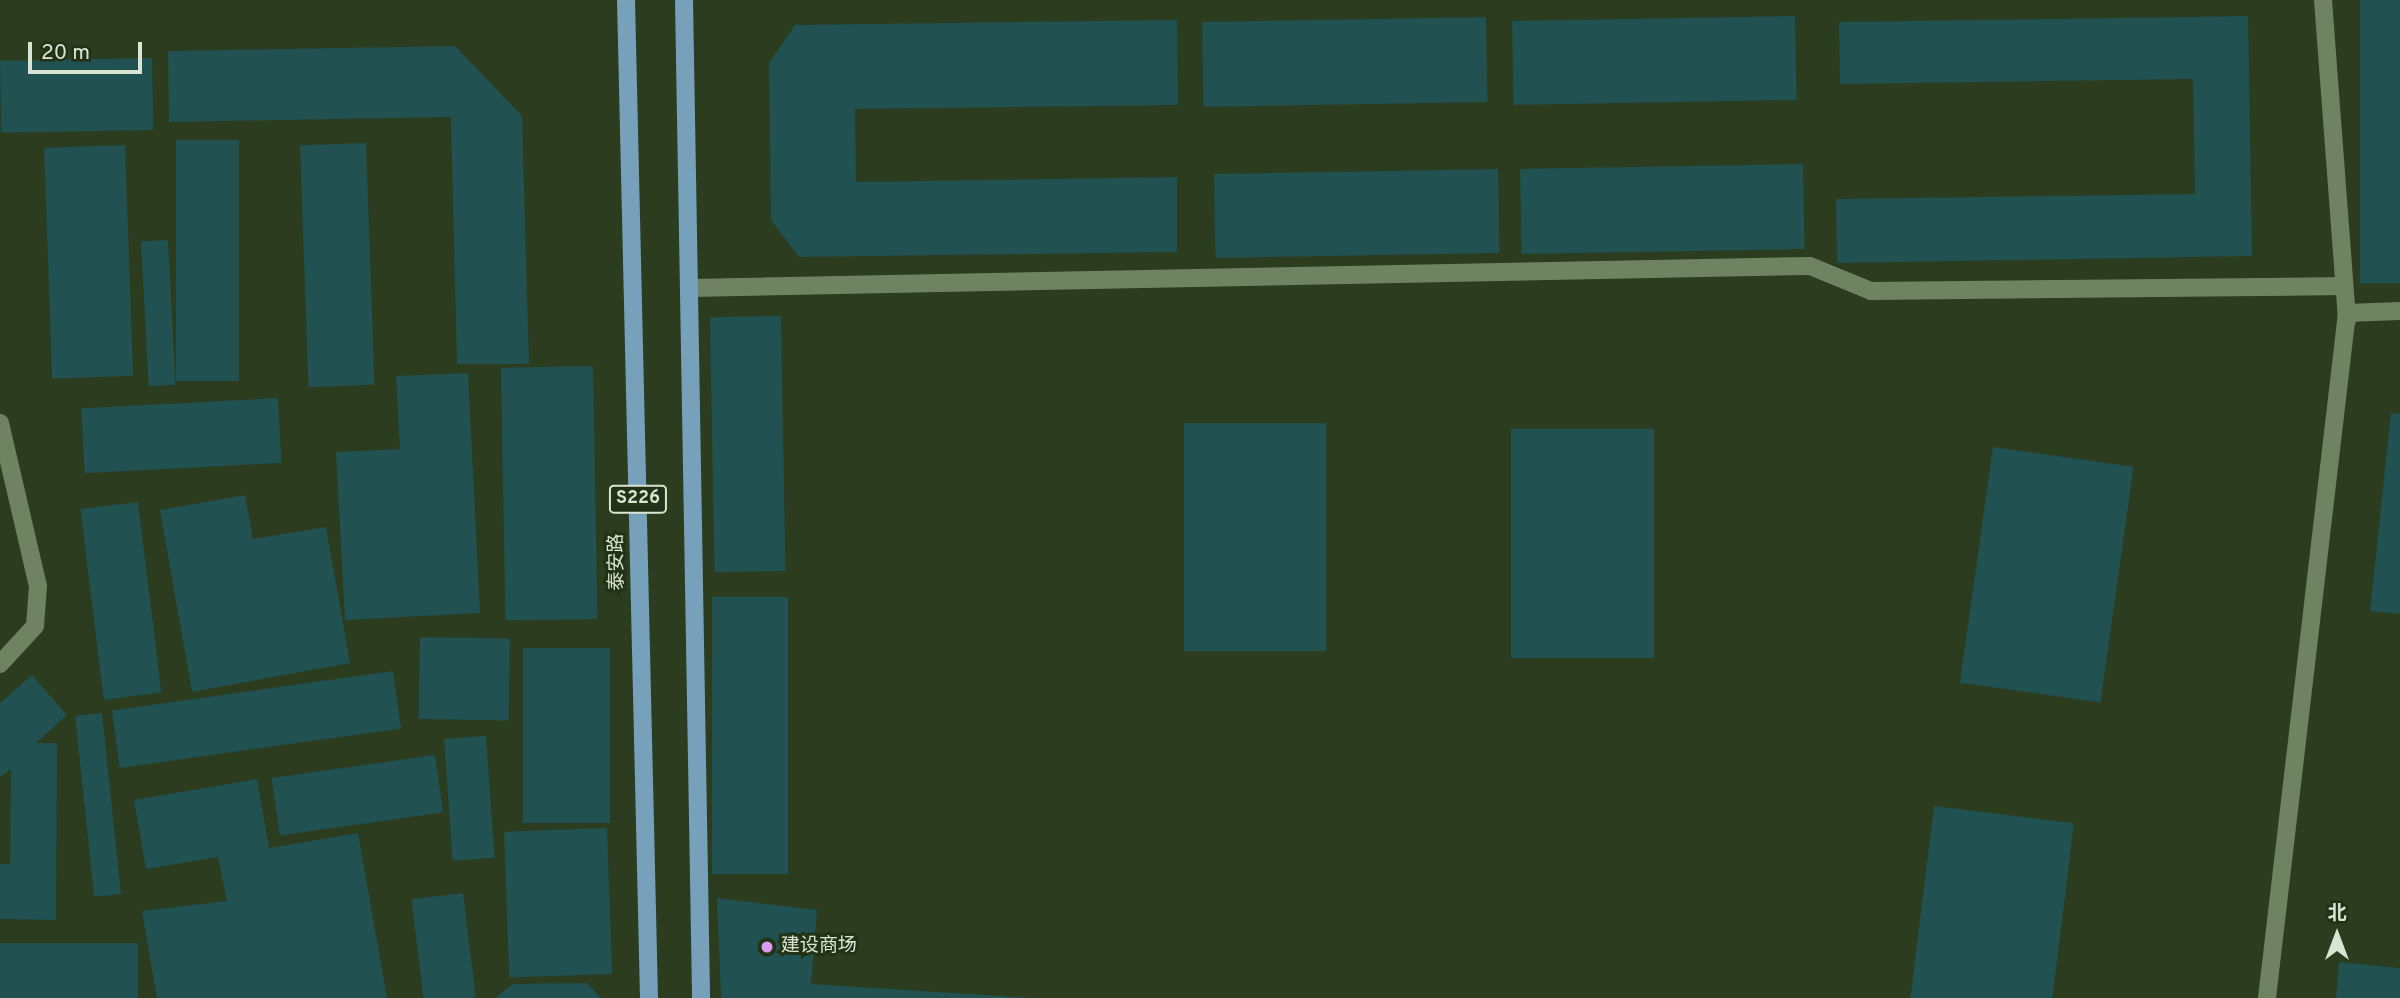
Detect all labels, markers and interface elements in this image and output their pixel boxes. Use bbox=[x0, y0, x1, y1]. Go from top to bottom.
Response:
scale bar bbox=[32, 28, 145, 72]
text: 20 m bbox=[41, 40, 90, 67]
road number: S226 bbox=[608, 485, 668, 514]
street label: 泰安路 bbox=[606, 533, 630, 591]
north arrow bbox=[2302, 900, 2372, 970]
text: 北 bbox=[2327, 902, 2347, 926]
place label: 建设商场 bbox=[781, 936, 857, 958]
marker: 建设商场 bbox=[759, 939, 775, 955]

